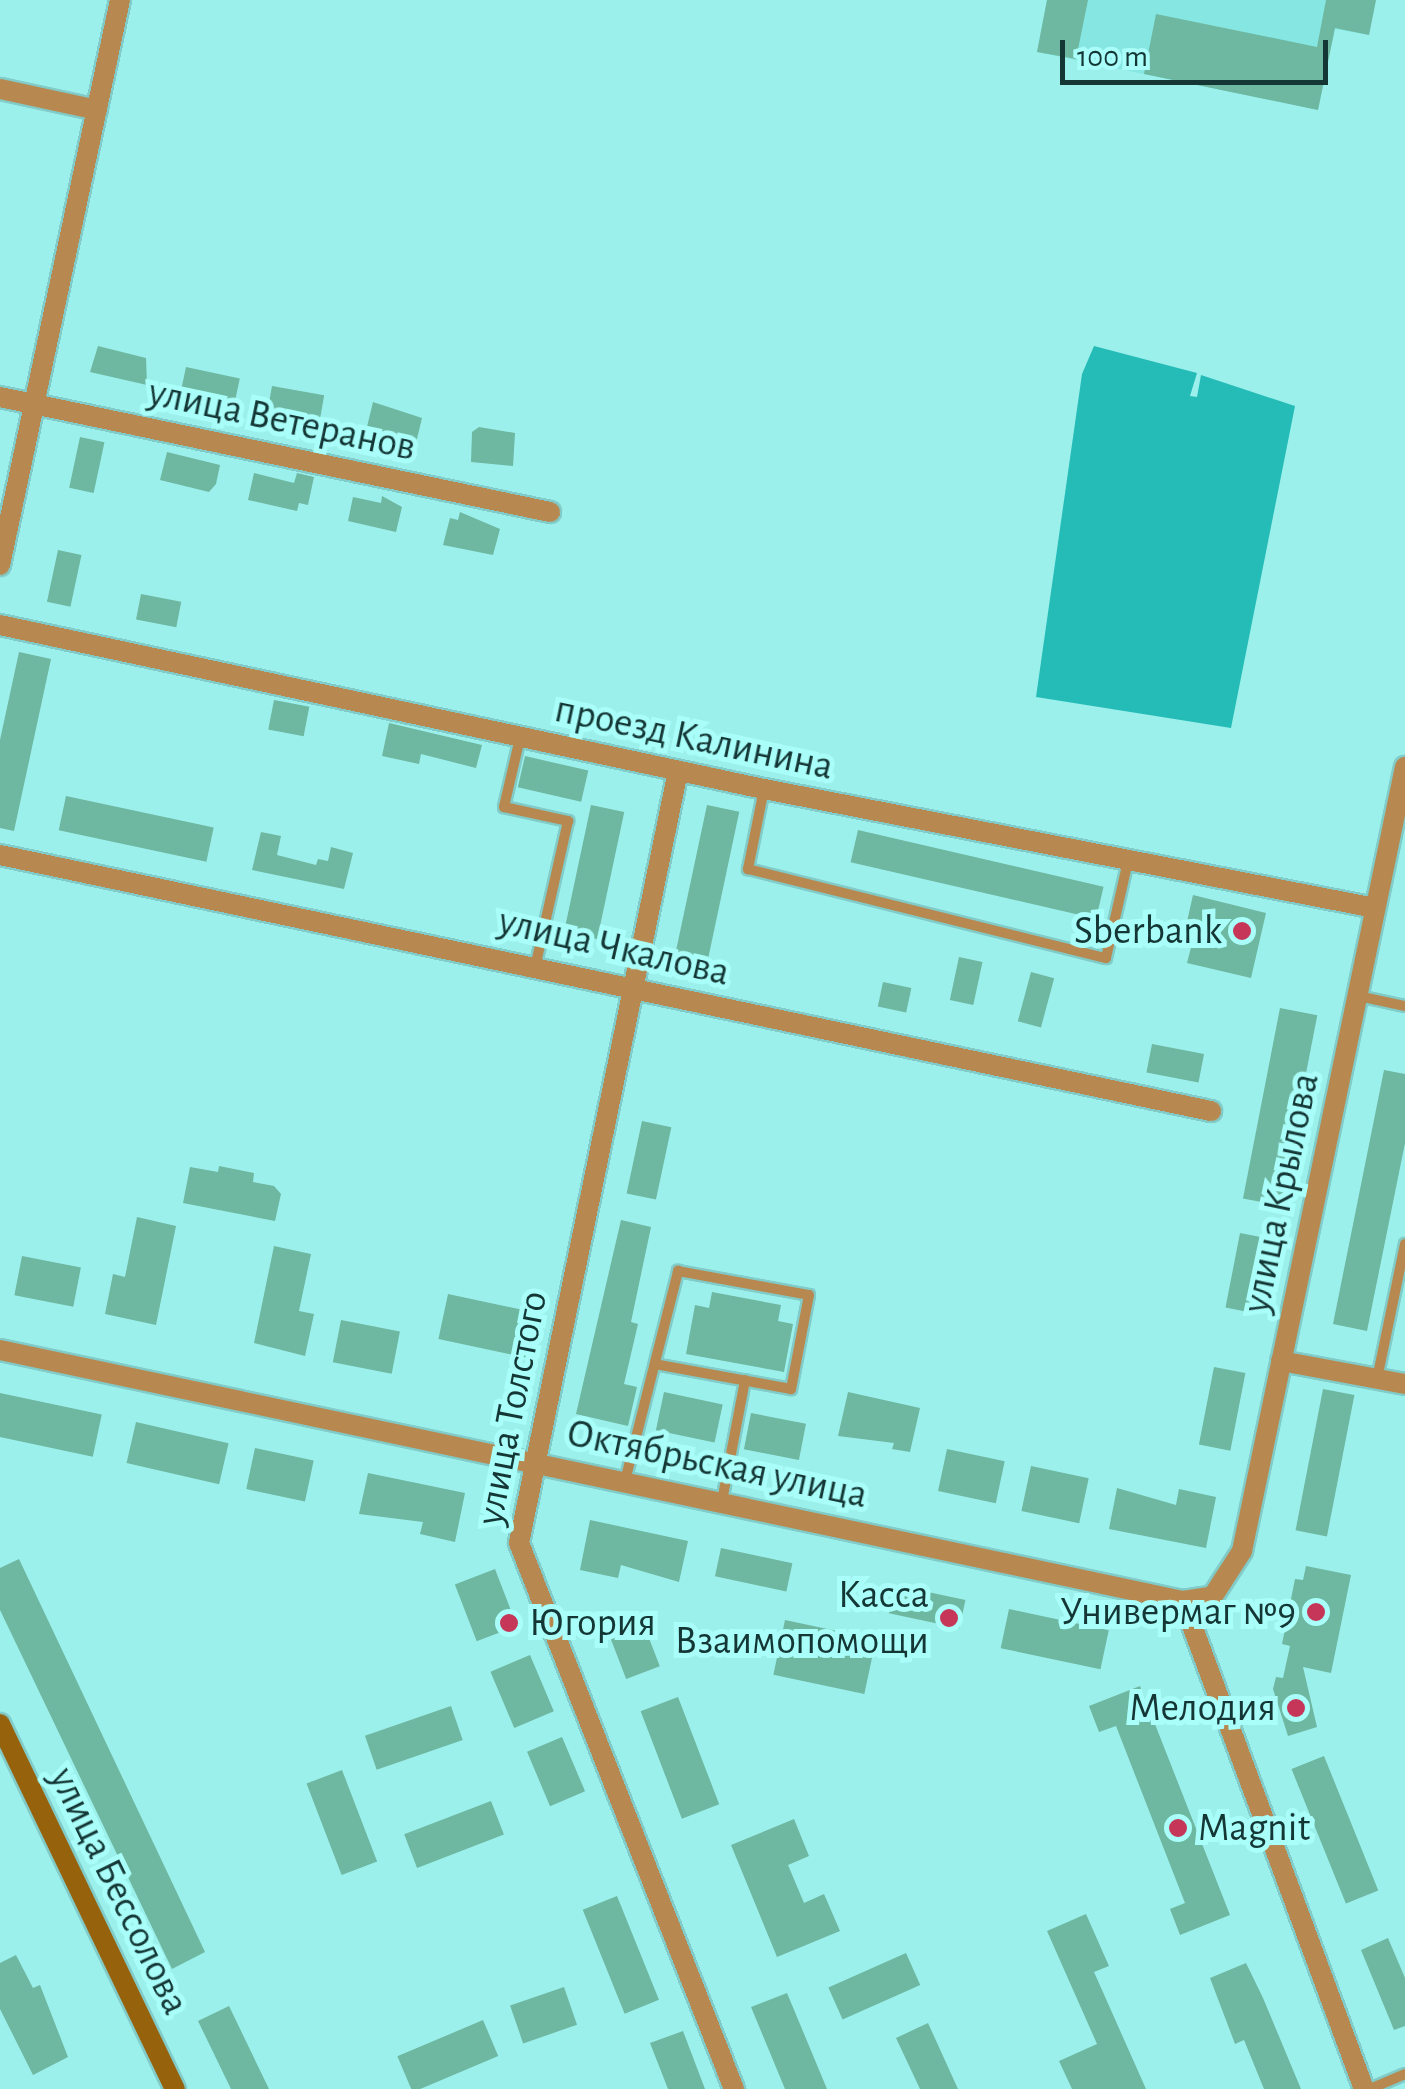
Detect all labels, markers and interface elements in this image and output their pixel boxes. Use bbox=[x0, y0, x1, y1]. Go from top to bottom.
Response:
scale bar bbox=[1065, 20, 1332, 82]
text: 100 m bbox=[1077, 42, 1148, 72]
street label: улица Ветеранов bbox=[144, 368, 420, 472]
street label: проезд Калинина bbox=[550, 685, 838, 791]
street label: улица Чкалова bbox=[494, 897, 734, 997]
place label: Sberbank bbox=[1074, 907, 1222, 955]
marker: Sberbank bbox=[1231, 920, 1253, 942]
street label: улица Крылова bbox=[1232, 1069, 1330, 1317]
street label: улица Толстого bbox=[466, 1287, 558, 1529]
street label: Октябрьская улица bbox=[562, 1409, 872, 1519]
place label: Касса Взаимопомощи bbox=[675, 1571, 929, 1665]
place label: Универмаг №9 bbox=[1060, 1588, 1296, 1636]
place label: Югория bbox=[529, 1599, 656, 1647]
marker: Универмаг №9 bbox=[1305, 1601, 1327, 1623]
marker: Касса Взаимопомощи bbox=[938, 1607, 960, 1629]
marker: Югория bbox=[498, 1612, 520, 1634]
place label: Мелодия bbox=[1129, 1684, 1276, 1732]
marker: Мелодия bbox=[1285, 1697, 1307, 1719]
street label: улица Бессолова bbox=[39, 1760, 199, 2022]
place label: Magnit bbox=[1198, 1804, 1310, 1852]
marker: Magnit bbox=[1167, 1817, 1189, 1839]

